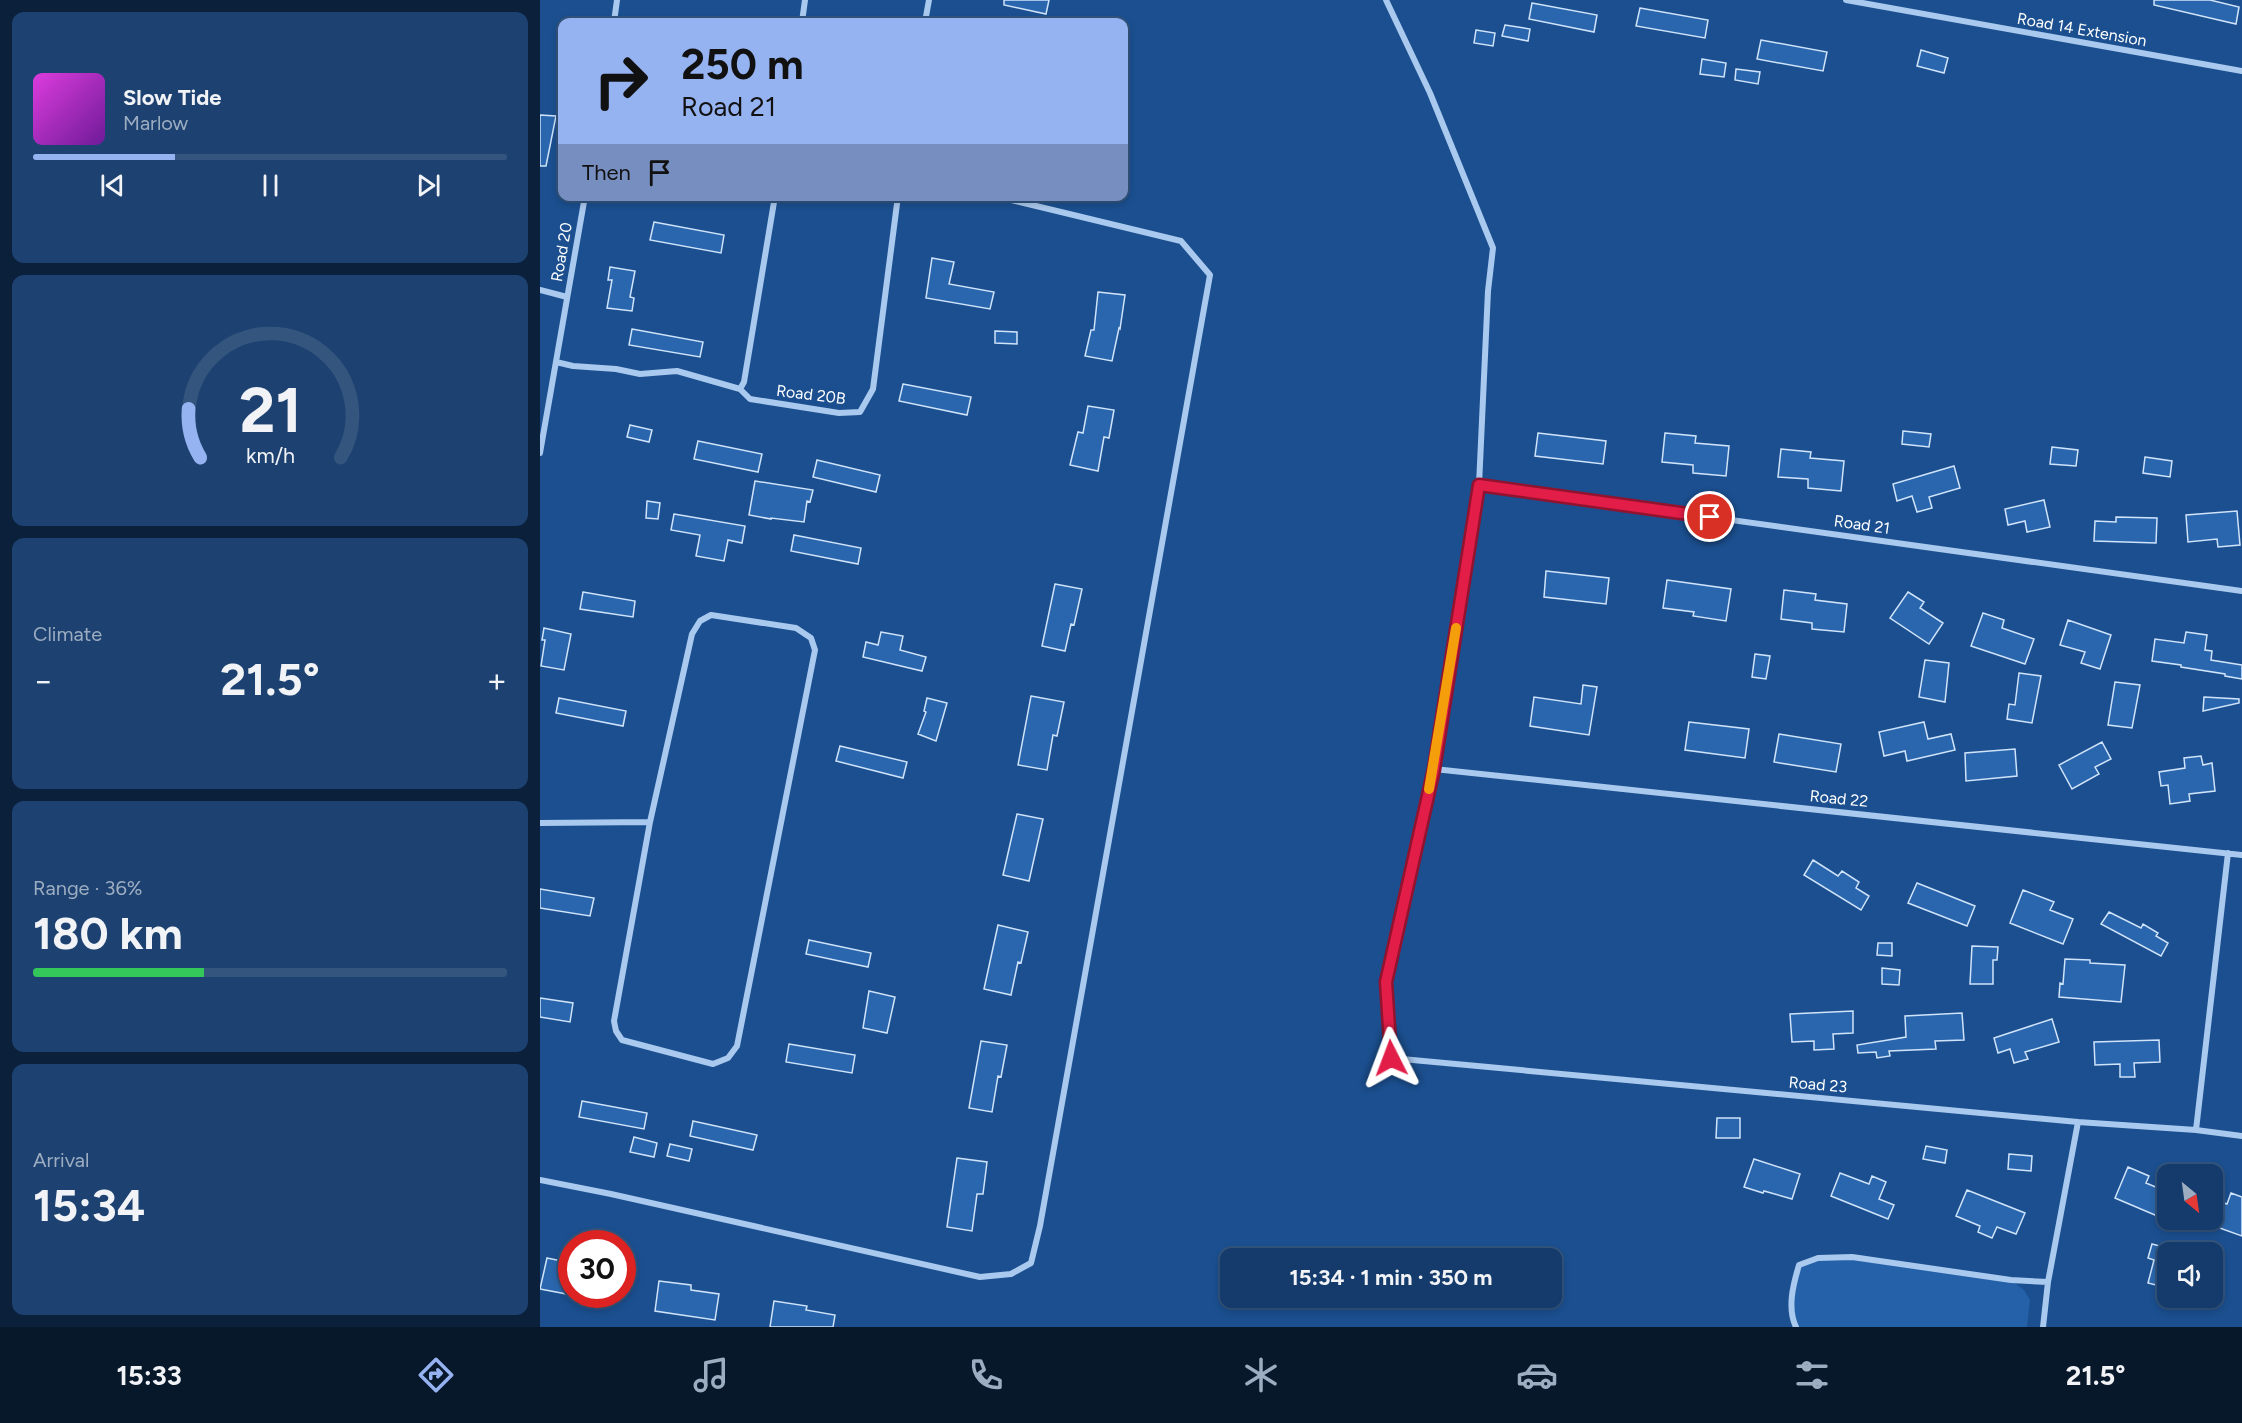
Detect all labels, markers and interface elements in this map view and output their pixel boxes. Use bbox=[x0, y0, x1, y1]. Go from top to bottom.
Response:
street label: Road 14 Extension bbox=[2016, 9, 2148, 50]
text: 250 m bbox=[681, 39, 804, 90]
icon: right bbox=[582, 42, 660, 120]
text: Slow Tide bbox=[123, 84, 222, 111]
text: Road 21 bbox=[681, 90, 776, 123]
text: Marlow bbox=[123, 111, 188, 135]
icon: arrive bbox=[643, 156, 676, 189]
text: Then bbox=[582, 159, 631, 186]
icon: previous bbox=[96, 169, 129, 202]
icon: pause bbox=[254, 169, 287, 202]
icon: next bbox=[412, 169, 445, 202]
street label: Road 20 bbox=[547, 221, 576, 283]
text: 21 bbox=[239, 373, 301, 448]
street label: Road 20B bbox=[775, 381, 847, 408]
text: km/h bbox=[246, 443, 294, 468]
pin bbox=[1684, 491, 1735, 542]
icon: arrive bbox=[1693, 500, 1726, 533]
street label: Road 21 bbox=[1833, 511, 1891, 538]
text: Climate bbox=[33, 622, 102, 646]
text: 21.5° bbox=[220, 652, 320, 706]
text: − bbox=[33, 661, 54, 700]
text: + bbox=[486, 661, 507, 700]
street label: Road 22 bbox=[1809, 786, 1869, 811]
text: Range · 36% bbox=[33, 876, 142, 900]
text: 180 km bbox=[33, 906, 183, 960]
position arrow bbox=[1359, 1026, 1423, 1090]
street label: Road 23 bbox=[1788, 1072, 1848, 1097]
text: Arrival bbox=[33, 1148, 89, 1172]
north arrow bbox=[2157, 1164, 2223, 1230]
map controls bbox=[2157, 1164, 2223, 1308]
text: 15:34 bbox=[33, 1178, 145, 1232]
speed limit sign: 30 bbox=[558, 1230, 636, 1308]
button: sound bbox=[2157, 1242, 2223, 1308]
text: 15:34 · 1 min · 350 m bbox=[1290, 1264, 1492, 1291]
icon: directions bbox=[415, 1354, 457, 1396]
icon: music bbox=[690, 1354, 732, 1396]
icon: phone bbox=[965, 1354, 1007, 1396]
icon: climate bbox=[1240, 1354, 1282, 1396]
icon: car bbox=[1516, 1354, 1558, 1396]
icon: filters bbox=[1791, 1354, 1833, 1396]
text: 15:33 bbox=[117, 1359, 182, 1392]
text: 21.5° bbox=[2066, 1359, 2125, 1392]

